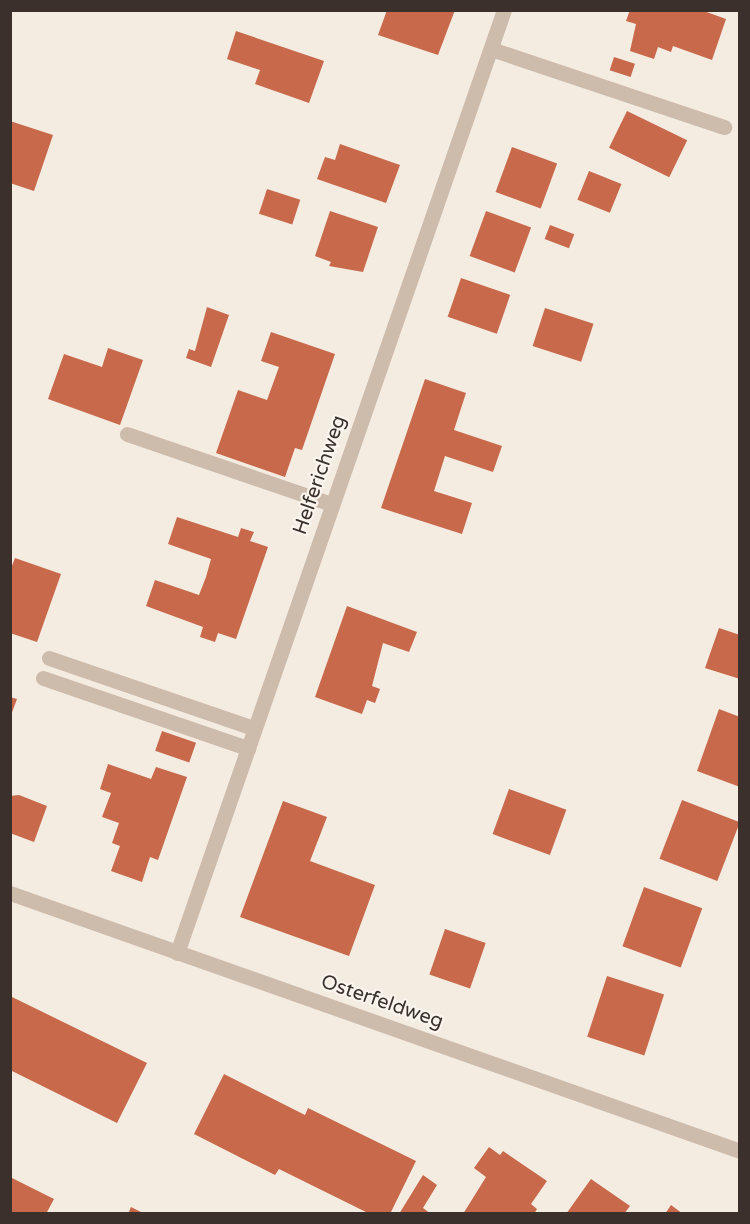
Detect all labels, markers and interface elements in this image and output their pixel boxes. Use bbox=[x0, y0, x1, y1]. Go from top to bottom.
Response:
street label: Helferichweg bbox=[288, 412, 352, 538]
street label: Osterfeldweg bbox=[318, 970, 446, 1034]

